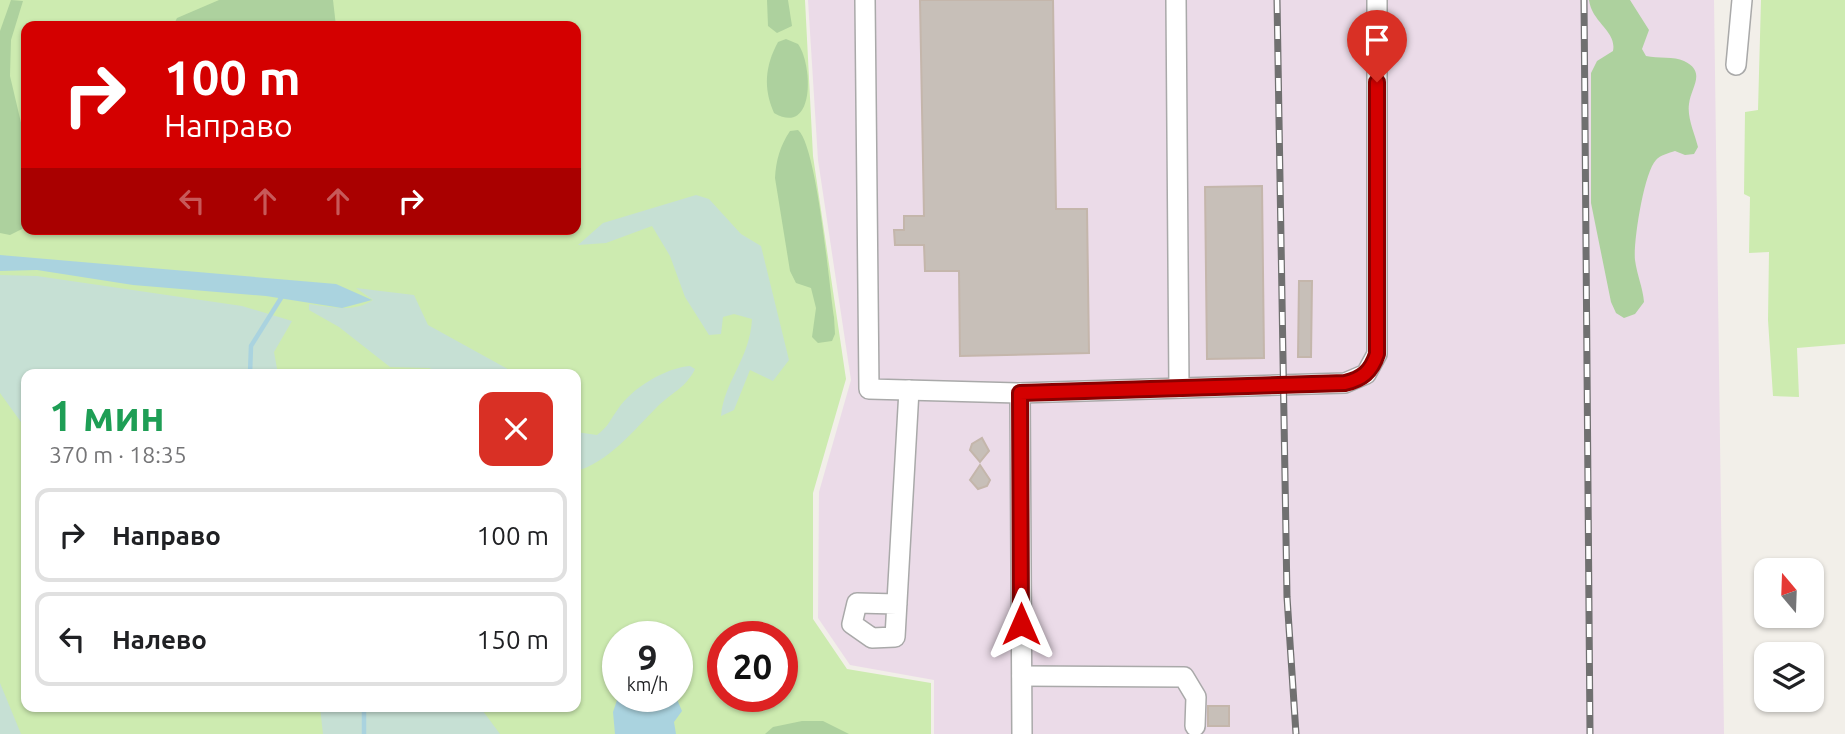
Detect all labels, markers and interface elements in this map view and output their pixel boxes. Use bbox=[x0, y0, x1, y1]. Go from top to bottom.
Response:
pin bbox=[1347, 10, 1407, 82]
icon: arrive bbox=[1358, 21, 1396, 59]
icon: right bbox=[49, 49, 140, 140]
text: 100 m bbox=[164, 49, 301, 104]
text: Направо bbox=[164, 107, 293, 143]
icon: left bbox=[173, 182, 211, 220]
icon: ahead bbox=[246, 182, 284, 220]
icon: ahead bbox=[319, 182, 357, 220]
icon: right bbox=[392, 182, 430, 220]
text: 1 мин bbox=[49, 392, 165, 439]
button: close bbox=[479, 392, 553, 466]
text: 370 m · 18:35 bbox=[49, 442, 187, 467]
icon: right bbox=[53, 516, 91, 554]
text: Направо bbox=[112, 521, 221, 550]
text: 100 m bbox=[477, 521, 549, 550]
north arrow bbox=[1754, 558, 1824, 628]
map controls bbox=[1754, 558, 1824, 712]
position arrow bbox=[984, 587, 1058, 661]
icon: left bbox=[53, 620, 91, 658]
speed limit sign: 20 bbox=[707, 621, 798, 712]
text: Налево bbox=[112, 625, 207, 654]
text: 150 m bbox=[477, 625, 549, 654]
text: 9 bbox=[638, 637, 657, 677]
button: layers bbox=[1754, 642, 1824, 712]
text: km/h bbox=[627, 674, 668, 694]

